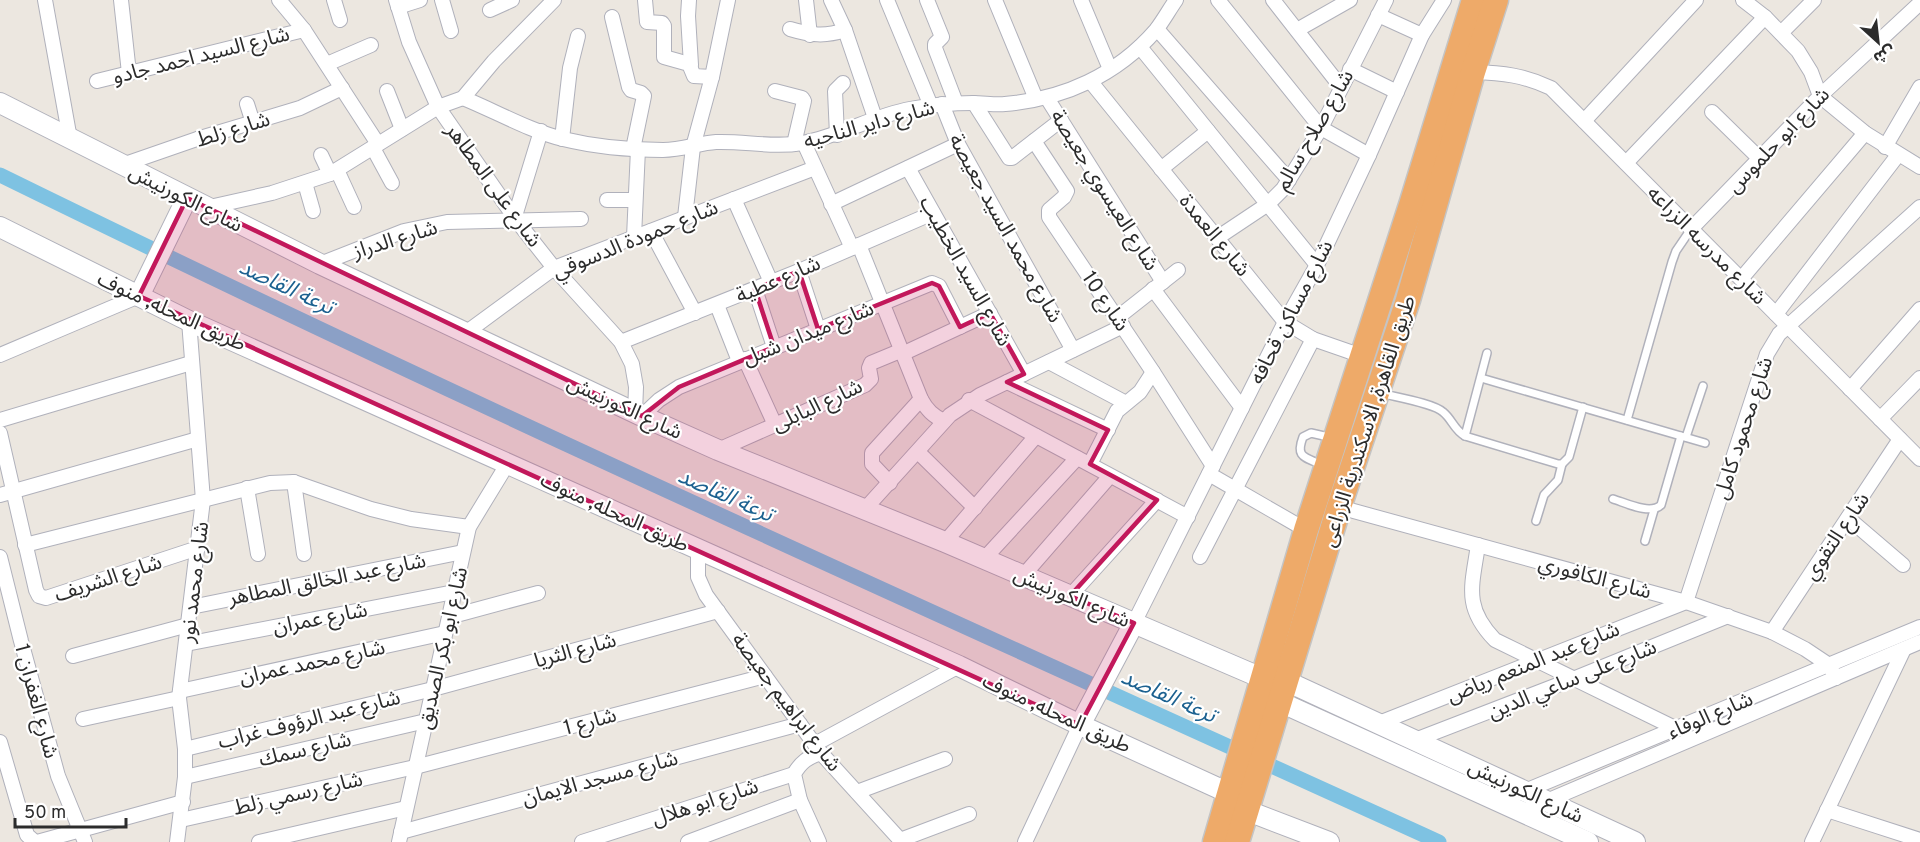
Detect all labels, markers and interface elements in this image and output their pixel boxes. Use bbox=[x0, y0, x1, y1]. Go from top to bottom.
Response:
north arrow bbox=[1848, 12, 1908, 72]
street label: شارع السيد احمد جادو bbox=[110, 21, 293, 92]
text: ش bbox=[1870, 40, 1898, 68]
street label: شارع صلاح سالم bbox=[1270, 65, 1361, 196]
street label: شارع ابو حلموس bbox=[1722, 82, 1837, 200]
street label: شارع داير الناحيه bbox=[801, 95, 938, 156]
street label: شارع العيسوي جعيصة bbox=[1043, 105, 1164, 277]
street label: شارع زلط bbox=[193, 106, 274, 154]
street label: شارع على المطاهر bbox=[438, 118, 547, 253]
street label: شارع محمد السيد جعيصة bbox=[941, 129, 1068, 328]
street label: شارع الكورنيش bbox=[124, 159, 247, 240]
street label: شارع مدرسه الزراعه bbox=[1640, 180, 1772, 312]
street label: شارع العمدة bbox=[1172, 189, 1256, 283]
street label: شارع السيد الخطيب bbox=[912, 192, 1017, 352]
street label: شارع حمودة الدسوقي bbox=[549, 195, 723, 287]
street label: شارع الدراز bbox=[349, 215, 441, 266]
street label: شارع مساكن قحافه bbox=[1244, 236, 1340, 389]
street label: شارع عطية bbox=[732, 250, 825, 310]
water label: ترعة القاصد bbox=[234, 255, 341, 323]
street label: طريق المحله, منوف bbox=[93, 266, 250, 359]
street label: شارع 10 bbox=[1075, 266, 1135, 337]
street label: طريق القاهرة, الاسكندرية الزراعى bbox=[1316, 292, 1423, 551]
street label: شارع ميدان شبل bbox=[739, 296, 878, 373]
street label: شارع محمود كامل bbox=[1709, 354, 1780, 503]
street label: شارع الكورنيش bbox=[562, 370, 686, 447]
street label: شارع البابلى bbox=[768, 374, 867, 439]
water label: ترعة القاصد bbox=[673, 463, 780, 531]
street label: طريق المحله, منوف bbox=[536, 467, 693, 560]
street label: شارع التقوي bbox=[1798, 488, 1877, 587]
street label: شارع محمد نور bbox=[175, 520, 216, 645]
street label: شارع عبد الخالق المطاهر bbox=[225, 548, 429, 613]
street label: شارع الشريف bbox=[51, 549, 166, 609]
street label: شارع الكافوري bbox=[1535, 550, 1654, 607]
street label: شارع الكورنيش bbox=[1009, 562, 1134, 635]
street label: شارع ابو بكر الصديق bbox=[412, 565, 475, 732]
street label: شارع عمران bbox=[271, 597, 370, 642]
street label: شارع عبد المنعم رياض bbox=[1443, 616, 1624, 710]
street label: شارع الثريا bbox=[531, 628, 620, 675]
street label: شارع ابراهيم جعيصة bbox=[725, 628, 847, 778]
street label: شارع على ساعي الدين bbox=[1484, 634, 1661, 727]
street label: شارع محمد عمران bbox=[237, 635, 388, 692]
street label: شارع الغفران 1 bbox=[7, 641, 64, 762]
water label: ترعة القاصد bbox=[1116, 664, 1223, 732]
street label: طريق المحله, منوف bbox=[978, 668, 1135, 761]
street label: شارع عبد الرؤوف غراب bbox=[215, 685, 403, 756]
street label: شارع الوفاء bbox=[1664, 686, 1757, 746]
street label: شارع 1 bbox=[561, 702, 620, 742]
street label: شارع سمك bbox=[257, 727, 354, 774]
street label: شارع مسجد الايمان bbox=[519, 746, 681, 813]
street label: شارع الكورنيش bbox=[1463, 754, 1587, 831]
street label: شارع رسمي زلط bbox=[231, 766, 366, 823]
street label: شارع ابو هلال bbox=[649, 773, 762, 833]
scale bar bbox=[15, 791, 126, 829]
text: 50 m bbox=[24, 802, 66, 825]

